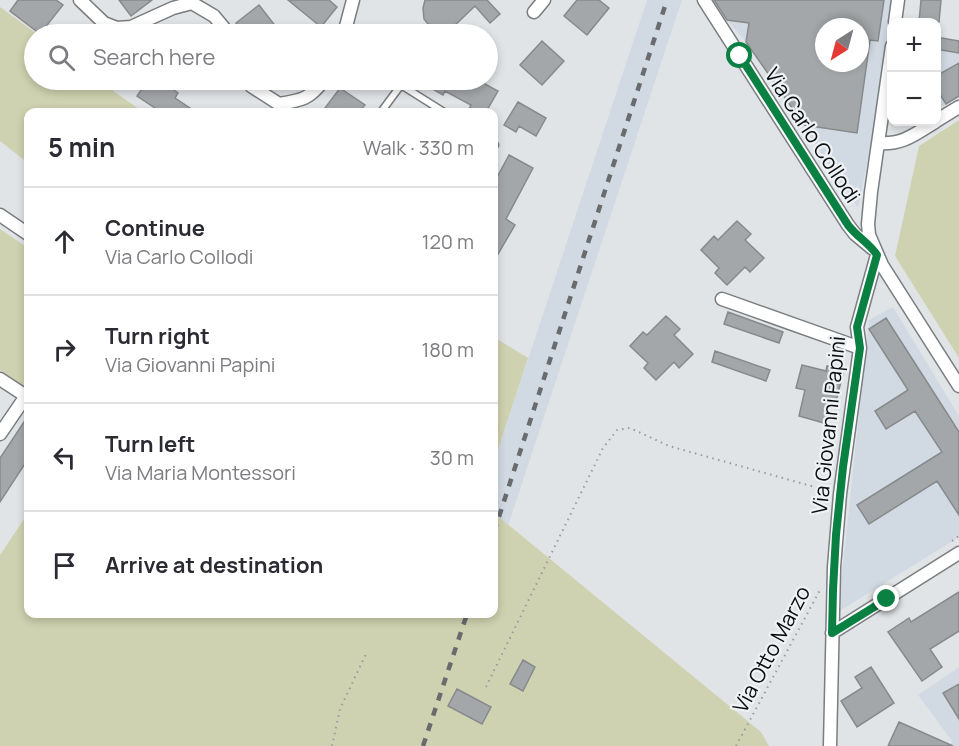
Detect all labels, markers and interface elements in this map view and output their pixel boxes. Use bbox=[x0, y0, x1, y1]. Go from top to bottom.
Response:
north arrow bbox=[815, 18, 869, 72]
map controls bbox=[887, 18, 941, 126]
button: + bbox=[887, 18, 941, 72]
search box bbox=[24, 24, 498, 90]
icon: search bbox=[45, 41, 78, 74]
text: Search here bbox=[93, 42, 215, 72]
route start bbox=[726, 42, 752, 68]
street label: Via Carlo Collodi bbox=[759, 62, 867, 208]
button: − bbox=[887, 72, 941, 126]
text: 5 min bbox=[48, 129, 115, 165]
text: Walk · 330 m bbox=[363, 134, 474, 161]
text: Continue bbox=[105, 213, 205, 243]
icon: ahead bbox=[48, 225, 81, 258]
text: 120 m bbox=[422, 228, 474, 255]
text: Via Carlo Collodi bbox=[105, 243, 253, 270]
text: Turn right bbox=[105, 321, 210, 351]
icon: right bbox=[48, 333, 81, 366]
street label: Via Giovanni Papini bbox=[805, 334, 851, 516]
text: 180 m bbox=[421, 336, 474, 363]
text: Via Giovanni Papini bbox=[105, 351, 276, 378]
text: Turn left bbox=[105, 429, 195, 459]
icon: left bbox=[48, 441, 81, 474]
text: 30 m bbox=[430, 444, 474, 471]
text: Via Maria Montessori bbox=[105, 459, 296, 486]
icon: arrive bbox=[48, 549, 81, 582]
text: Arrive at destination bbox=[105, 550, 323, 580]
street label: Via Otto Marzo bbox=[726, 581, 816, 717]
route end bbox=[873, 585, 899, 611]

